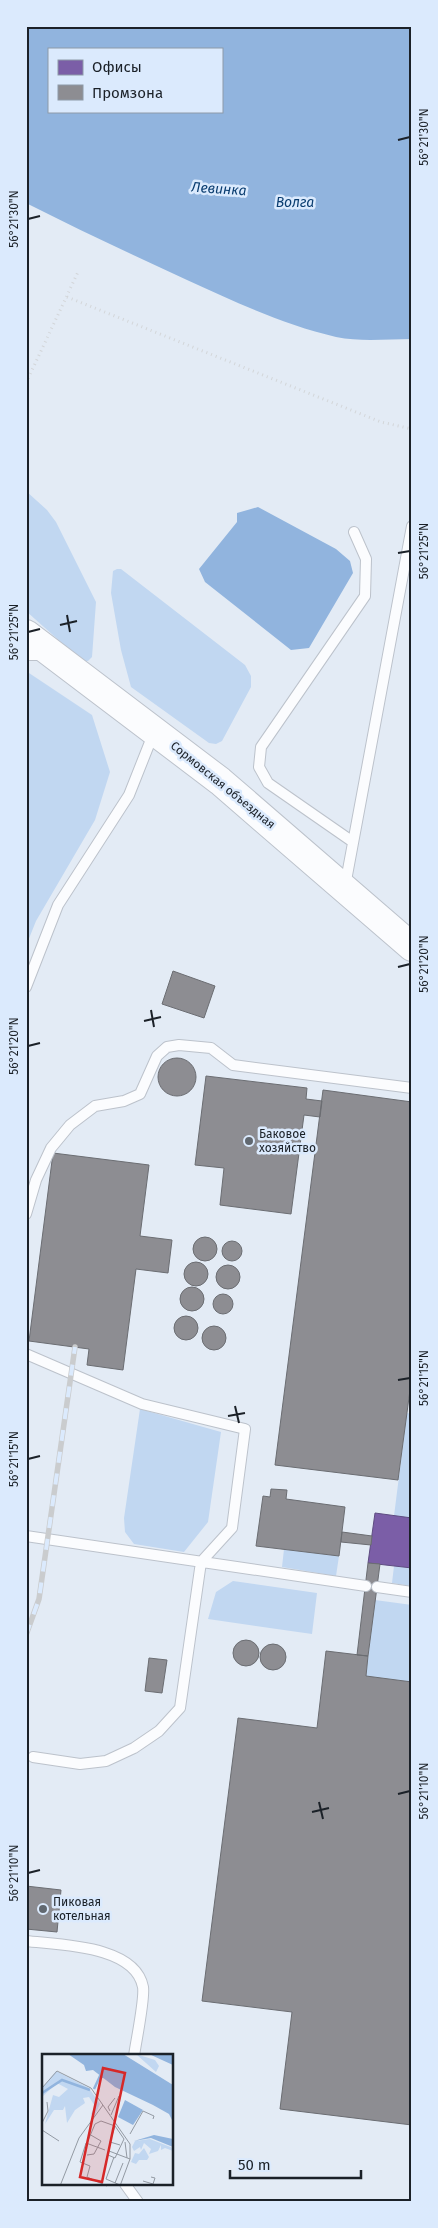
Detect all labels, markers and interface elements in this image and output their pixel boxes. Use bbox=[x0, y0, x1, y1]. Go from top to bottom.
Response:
legend bbox=[48, 48, 222, 112]
text: Офисы bbox=[92, 58, 142, 76]
text: Промзона bbox=[92, 84, 163, 102]
text: 56°21'30"N bbox=[417, 108, 431, 166]
water label: Левинка bbox=[190, 179, 247, 199]
text: 56°21'30"N bbox=[7, 190, 21, 248]
water label: Волга bbox=[276, 194, 314, 211]
text: 56°21'25"N bbox=[417, 523, 431, 579]
text: 56°21'25"N bbox=[7, 604, 21, 660]
street label: Сормовская объездная bbox=[168, 739, 278, 831]
text: 56°21'20"N bbox=[417, 935, 431, 993]
text: 56°21'20"N bbox=[7, 1017, 21, 1075]
place label: Баковое хозяйство bbox=[259, 1127, 316, 1155]
marker: Баковое хозяйство bbox=[243, 1135, 255, 1147]
text: 56°21'15"N bbox=[417, 1350, 431, 1406]
text: 56°21'15"N bbox=[7, 1431, 21, 1487]
text: 56°21'10"N bbox=[417, 1763, 431, 1819]
text: 56°21'10"N bbox=[7, 1845, 21, 1901]
place label: Пиковая котельная bbox=[53, 1895, 111, 1923]
marker: Пиковая котельная bbox=[37, 1903, 49, 1915]
inset map bbox=[42, 2054, 174, 2186]
scale bar bbox=[230, 2148, 362, 2180]
text: 50 m bbox=[238, 2156, 271, 2174]

